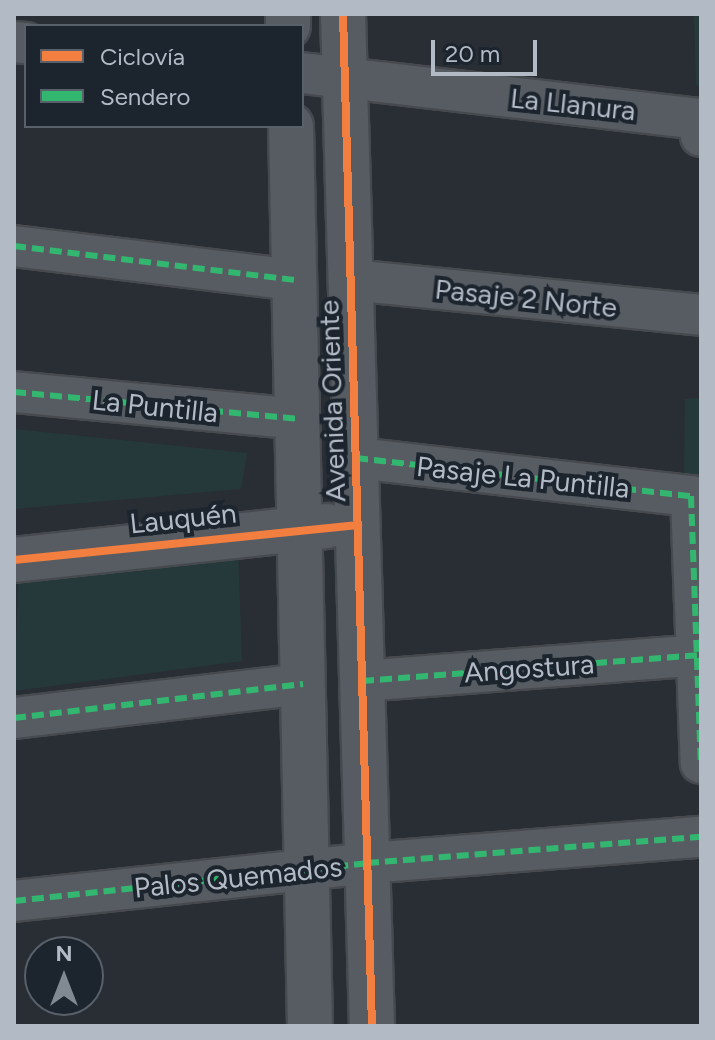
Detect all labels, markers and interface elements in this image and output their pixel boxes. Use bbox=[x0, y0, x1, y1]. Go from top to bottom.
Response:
legend bbox=[24, 24, 304, 128]
scale bar bbox=[435, 24, 541, 74]
text: 20 m bbox=[445, 39, 500, 68]
text: Ciclovía bbox=[100, 42, 185, 71]
street label: La Llanura bbox=[509, 81, 637, 127]
text: Sendero bbox=[100, 82, 190, 111]
street label: Pasaje 2 Norte bbox=[433, 272, 619, 324]
street label: Avenida Oriente bbox=[312, 299, 352, 503]
street label: La Puntilla bbox=[90, 383, 220, 429]
street label: Pasaje La Puntilla bbox=[415, 449, 631, 505]
street label: Lauquén bbox=[128, 496, 238, 540]
street label: Angostura bbox=[463, 647, 595, 689]
street label: Palos Quemados bbox=[132, 849, 344, 905]
north arrow bbox=[24, 936, 104, 1016]
text: N bbox=[55, 940, 73, 967]

